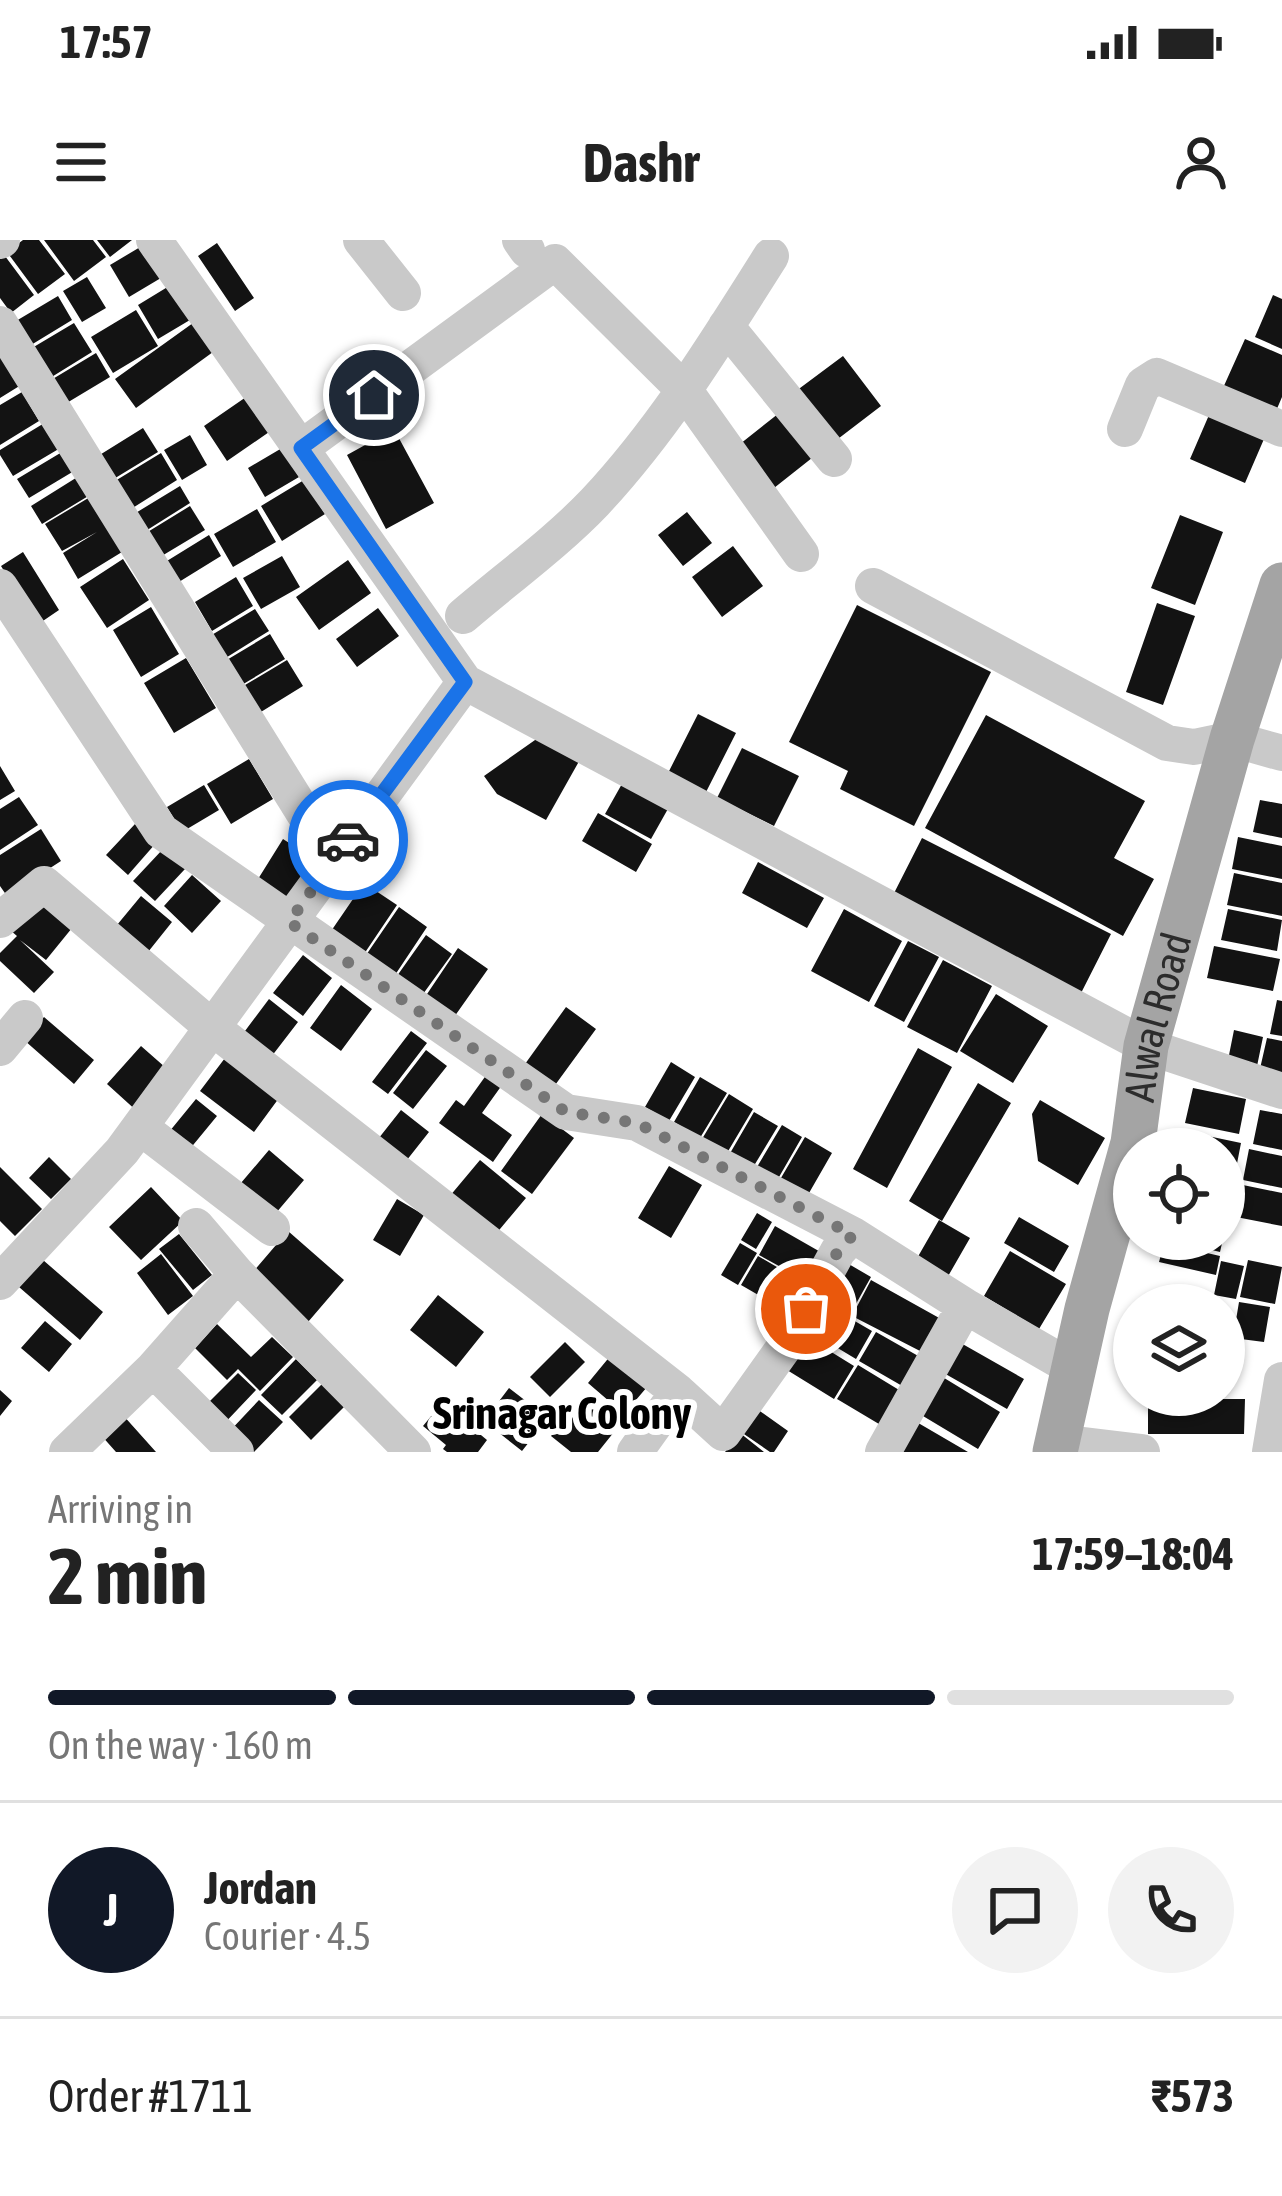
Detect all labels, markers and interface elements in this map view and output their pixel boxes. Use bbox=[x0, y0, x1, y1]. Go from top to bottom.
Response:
text: 17:57 bbox=[60, 16, 153, 68]
icon: menu bbox=[48, 129, 114, 195]
icon: person bbox=[1168, 129, 1234, 195]
text: Dashr bbox=[583, 132, 699, 193]
pin bbox=[323, 344, 425, 446]
icon: home bbox=[341, 362, 407, 428]
courier bbox=[288, 780, 408, 900]
icon: car bbox=[315, 807, 381, 873]
street label: Alwal Road bbox=[1115, 927, 1201, 1105]
map controls bbox=[1113, 1128, 1245, 1416]
button: locate bbox=[1113, 1128, 1245, 1260]
pin bbox=[755, 1258, 857, 1360]
icon: bag bbox=[773, 1276, 839, 1342]
button: layers bbox=[1113, 1284, 1245, 1416]
district label: Srinagar Colony bbox=[433, 1387, 692, 1439]
text: Arriving in bbox=[48, 1487, 193, 1531]
text: 17:59–18:04 bbox=[1032, 1528, 1234, 1580]
text: 2 min bbox=[48, 1531, 207, 1621]
text: On the way · 160 m bbox=[48, 1723, 313, 1767]
button: chat bbox=[952, 1847, 1078, 1973]
button: phone bbox=[1108, 1847, 1234, 1973]
text: Jordan bbox=[204, 1862, 317, 1914]
text: J bbox=[104, 1884, 118, 1936]
text: Courier · 4.5 bbox=[204, 1914, 371, 1958]
text: Order #1711 bbox=[48, 2070, 253, 2122]
text: ₹573 bbox=[1151, 2070, 1234, 2122]

